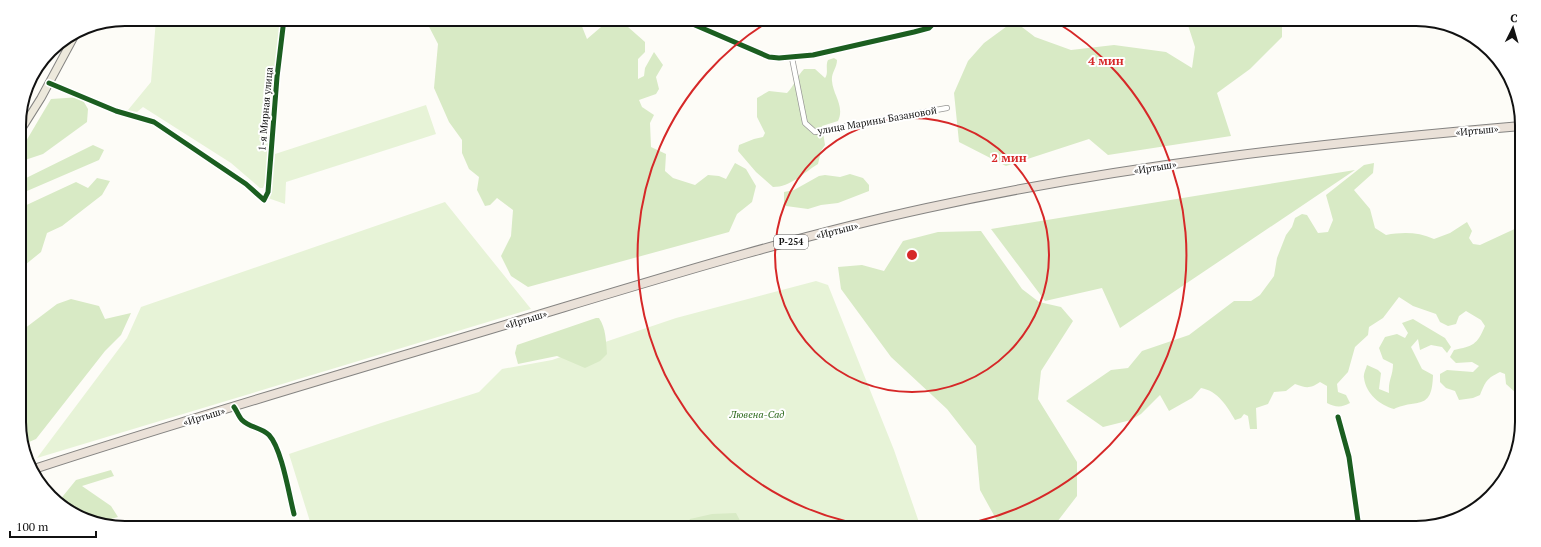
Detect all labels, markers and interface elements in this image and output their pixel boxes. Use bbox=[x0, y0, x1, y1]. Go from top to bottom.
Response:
north arrow bbox=[1493, 8, 1533, 48]
text: С bbox=[1510, 11, 1518, 25]
text: 4 мин bbox=[1088, 53, 1124, 68]
street label: 1-я Мирная улица bbox=[255, 67, 276, 152]
street label: улица Марины Базановой bbox=[815, 104, 938, 138]
street label: «Иртыш» bbox=[1455, 122, 1499, 139]
text: 2 мин bbox=[991, 150, 1027, 165]
street label: «Иртыш» bbox=[1133, 158, 1178, 177]
street label: «Иртыш» bbox=[815, 219, 860, 242]
road number: Р-254 bbox=[774, 235, 808, 249]
centre of rings bbox=[905, 248, 919, 262]
street label: «Иртыш» bbox=[504, 307, 549, 332]
street label: «Иртыш» bbox=[182, 404, 227, 429]
park label: Лювена-Сад bbox=[729, 408, 784, 421]
scale bar bbox=[10, 513, 96, 539]
text: 100 m bbox=[16, 519, 49, 534]

